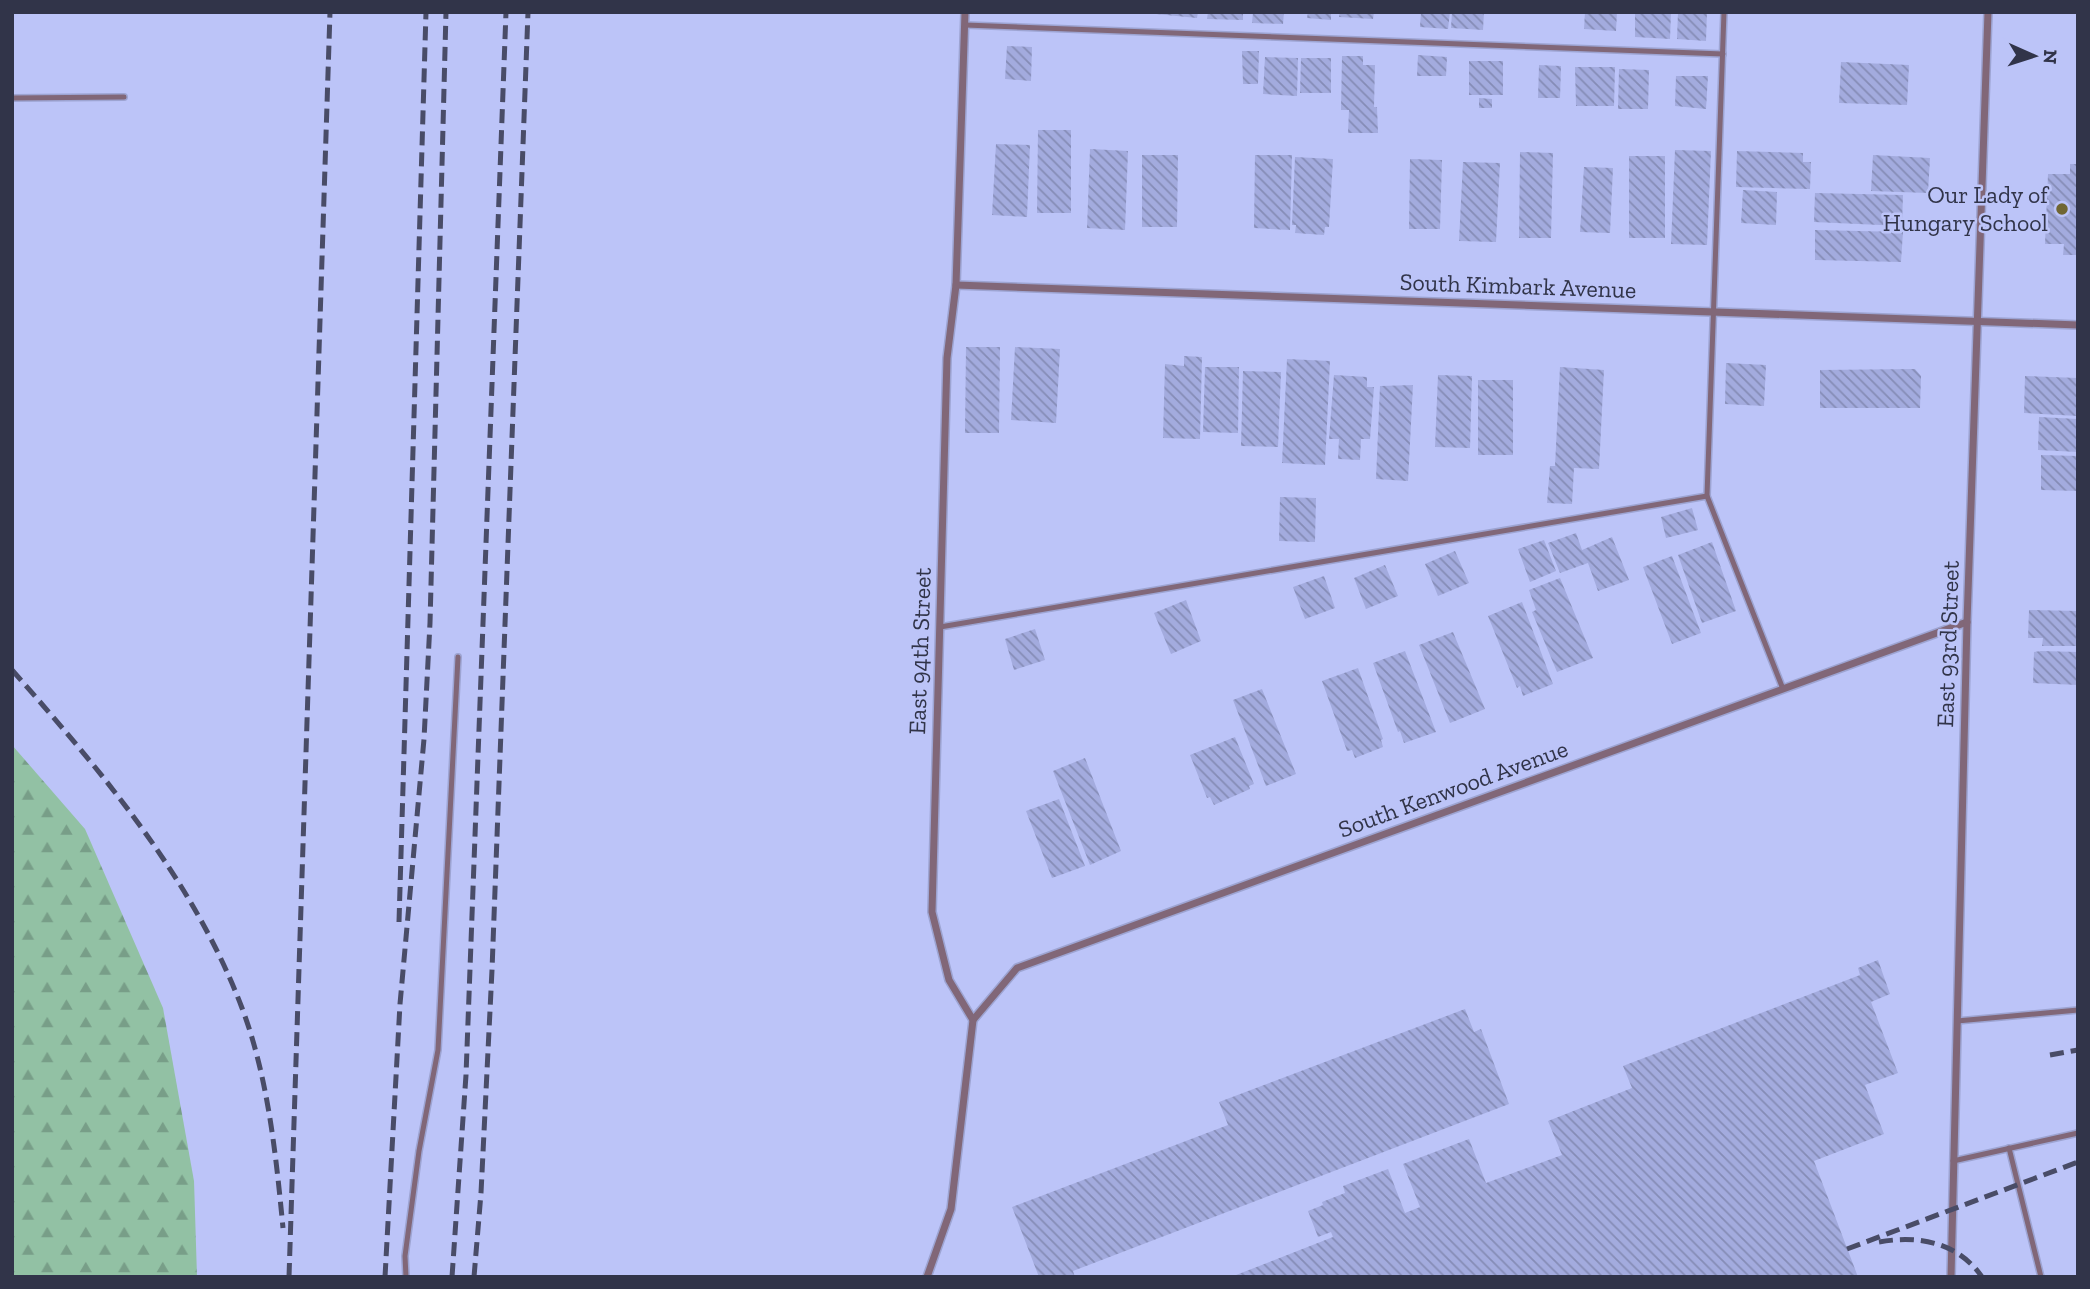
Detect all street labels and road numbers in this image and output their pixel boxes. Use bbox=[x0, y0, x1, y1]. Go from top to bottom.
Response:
street label: South Kimbark Avenue bbox=[1399, 267, 1637, 304]
street label: East 93rd Street bbox=[1930, 560, 1965, 728]
street label: East 94th Street bbox=[902, 567, 937, 735]
street label: South Kenwood Avenue bbox=[1334, 733, 1572, 844]

